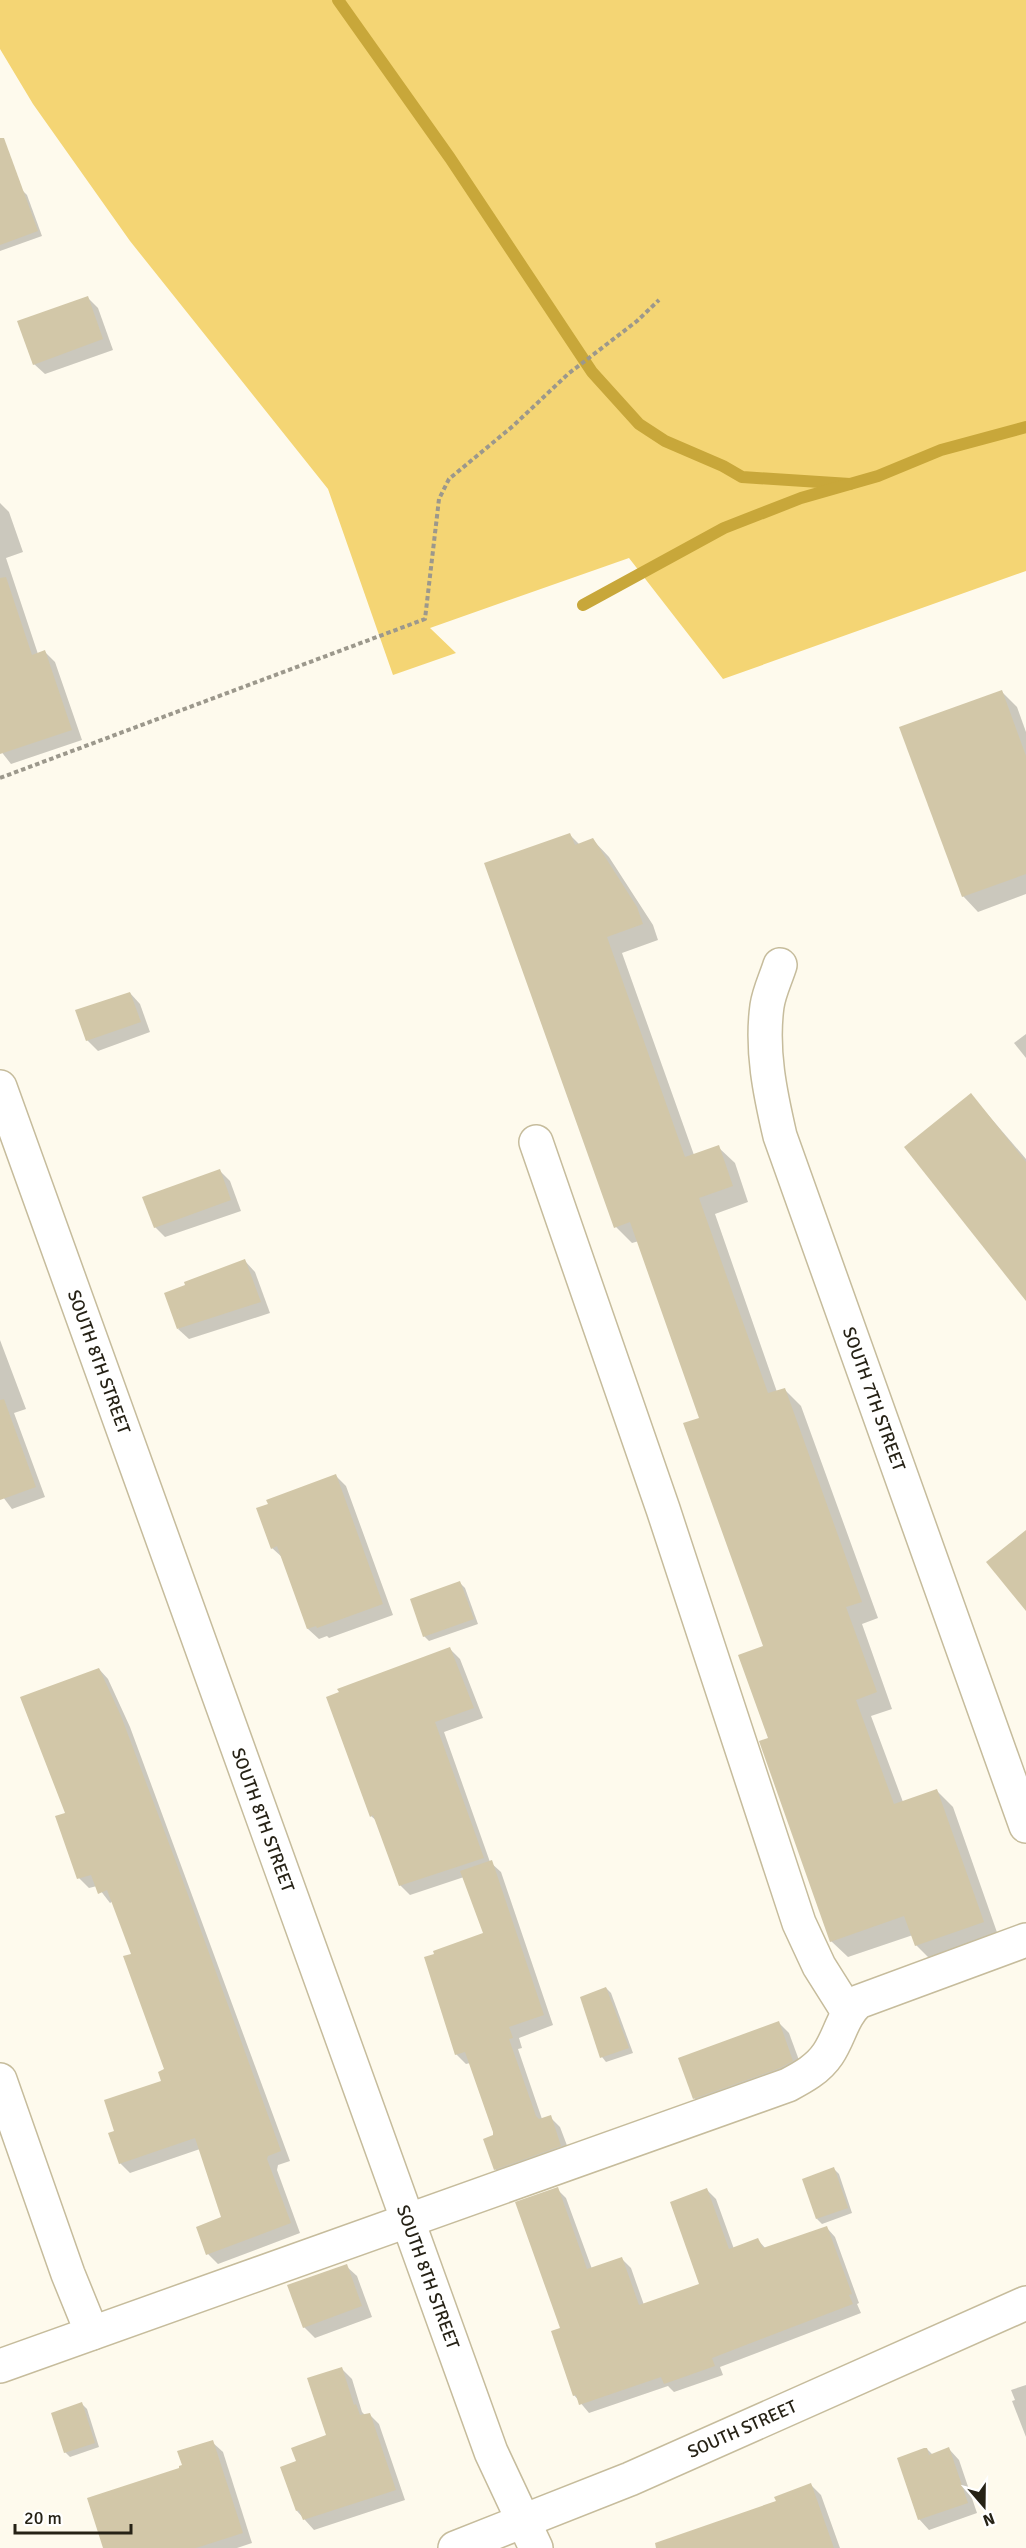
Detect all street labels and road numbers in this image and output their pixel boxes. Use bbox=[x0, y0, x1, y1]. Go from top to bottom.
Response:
street label: SOUTH 8TH STREET bbox=[63, 1287, 135, 1437]
street label: SOUTH 7TH STREET bbox=[838, 1324, 910, 1474]
street label: SOUTH 8TH STREET bbox=[227, 1745, 299, 1895]
street label: SOUTH 8TH STREET bbox=[392, 2202, 464, 2352]
street label: SOUTH STREET bbox=[684, 2395, 800, 2463]

